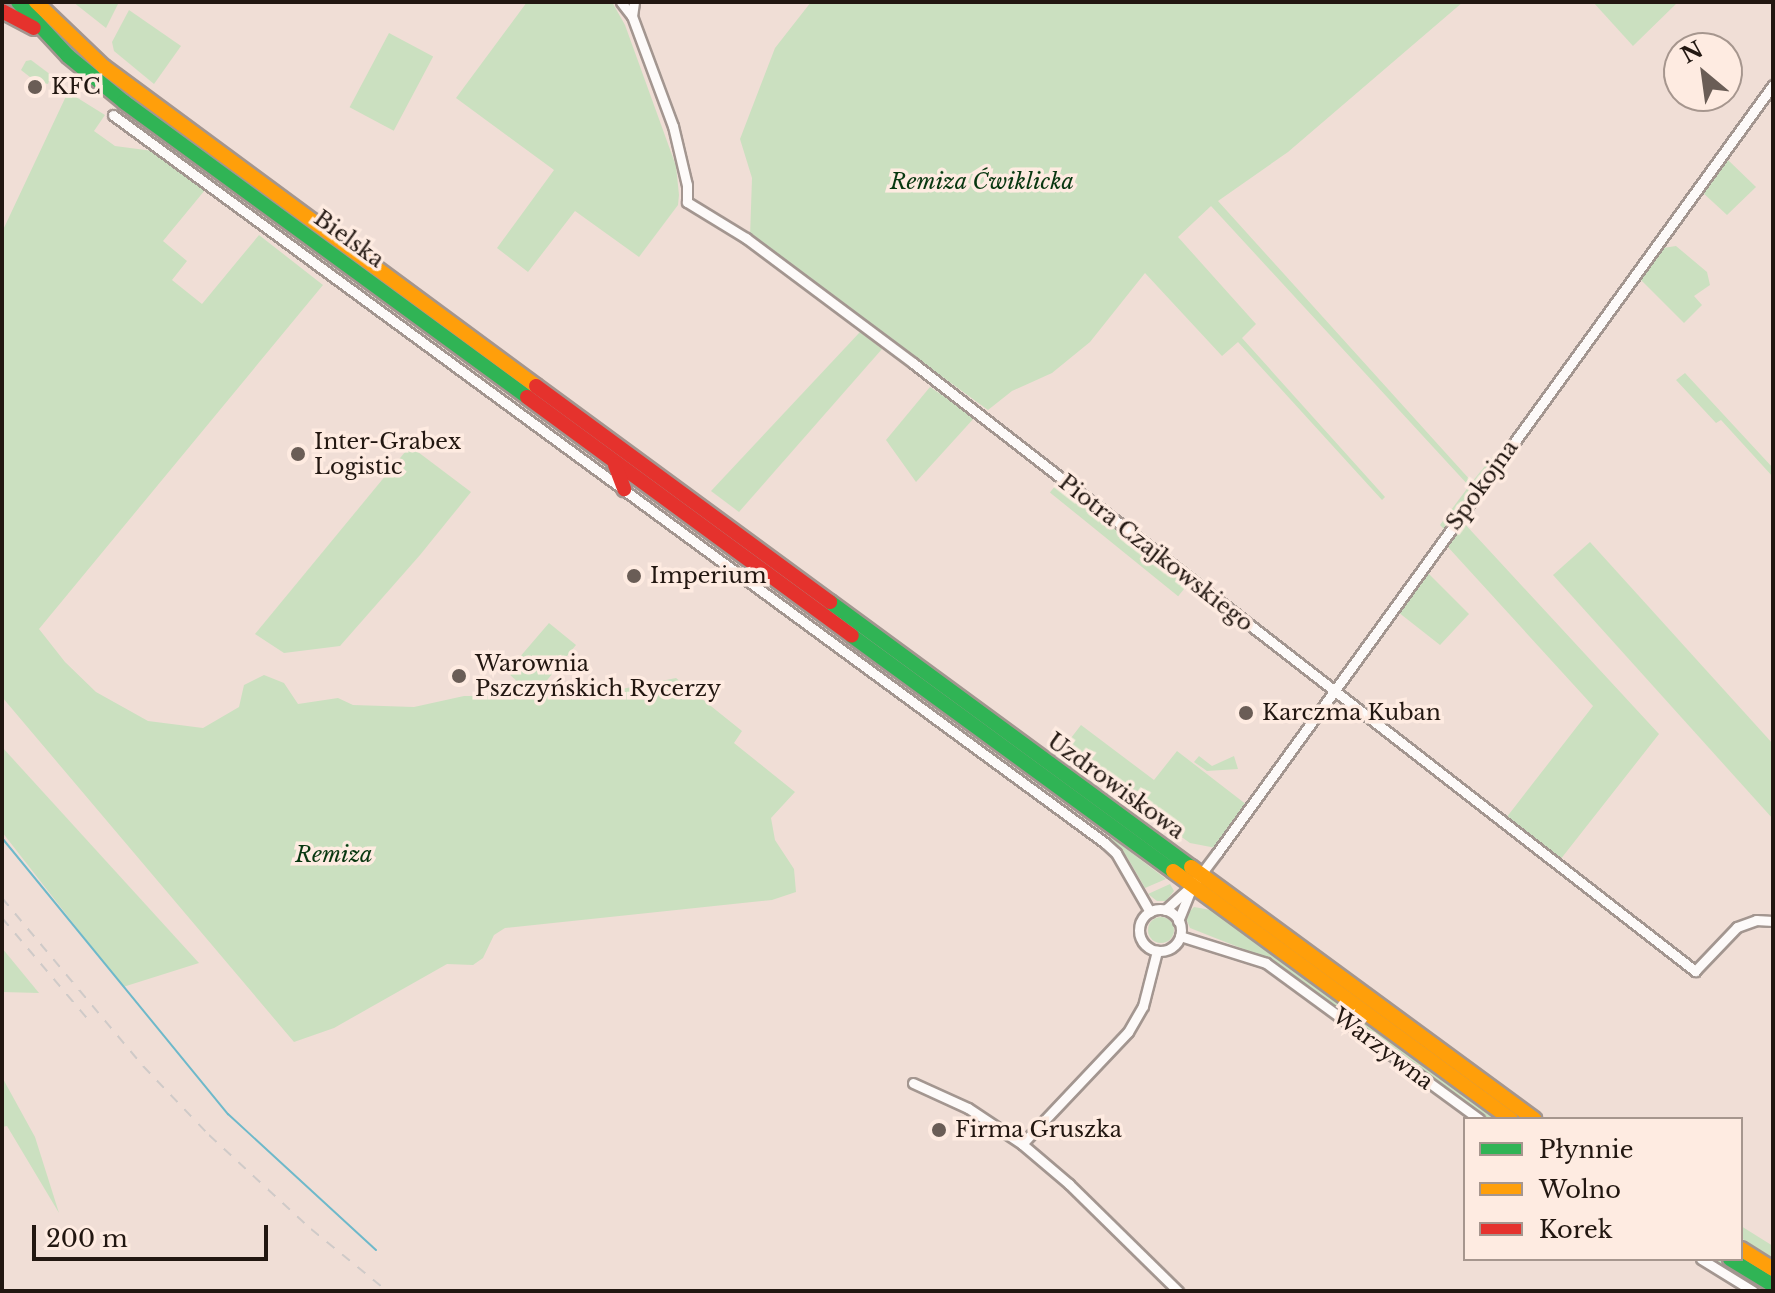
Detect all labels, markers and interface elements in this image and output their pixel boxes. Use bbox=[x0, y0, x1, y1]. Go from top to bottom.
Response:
north arrow bbox=[1663, 32, 1743, 112]
text: N bbox=[1677, 35, 1708, 69]
place label: KFC bbox=[51, 74, 101, 100]
marker: KFC bbox=[26, 78, 44, 96]
park label: Remiza Ćwiklicka bbox=[890, 169, 1074, 195]
street label: Bielska bbox=[309, 205, 389, 273]
place label: Inter-Grabex Logistic bbox=[314, 428, 461, 480]
street label: Spokojna bbox=[1441, 435, 1523, 535]
marker: Inter-Grabex Logistic bbox=[289, 445, 307, 463]
street label: Piotra Czajkowskiego bbox=[1054, 469, 1258, 637]
place label: Imperium bbox=[650, 563, 767, 589]
marker: Imperium bbox=[625, 567, 643, 585]
place label: Warownia Pszczyńskich Rycerzy bbox=[475, 650, 721, 702]
marker: Warownia Pszczyńskich Rycerzy bbox=[450, 667, 468, 685]
place label: Karczma Kuban bbox=[1262, 700, 1441, 726]
marker: Karczma Kuban bbox=[1237, 704, 1255, 722]
street label: Uzdrowiskowa bbox=[1042, 727, 1190, 845]
park label: Remiza bbox=[295, 842, 373, 868]
street label: Warzywna bbox=[1328, 1003, 1438, 1095]
place label: Firma Gruszka bbox=[955, 1117, 1122, 1143]
legend bbox=[1463, 1117, 1743, 1261]
marker: Firma Gruszka bbox=[930, 1121, 948, 1139]
text: Płynnie bbox=[1539, 1135, 1634, 1164]
text: Wolno bbox=[1539, 1175, 1621, 1204]
scale bar bbox=[36, 1209, 272, 1259]
text: Korek bbox=[1539, 1215, 1612, 1244]
text: 200 m bbox=[46, 1224, 128, 1253]

